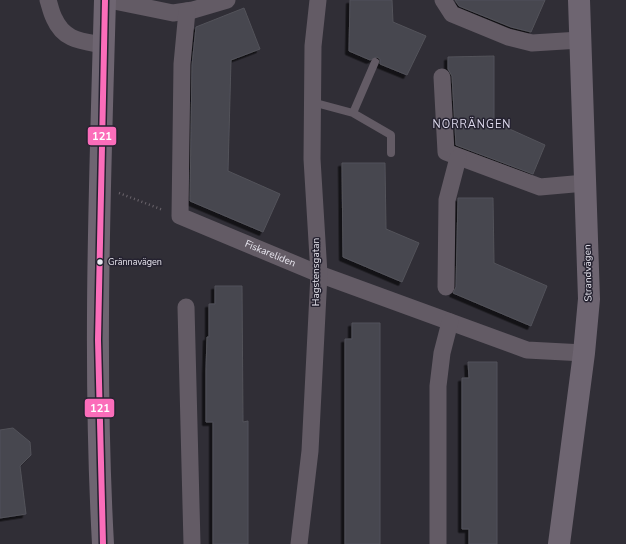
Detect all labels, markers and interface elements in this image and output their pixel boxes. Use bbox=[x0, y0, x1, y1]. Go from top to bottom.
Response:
district label: NORRÄNGEN bbox=[433, 117, 511, 132]
line badge: 121 bbox=[87, 126, 117, 146]
text: 121 bbox=[92, 129, 112, 144]
street label: Fiskareliden bbox=[243, 237, 298, 270]
street label: Hagstensgatan bbox=[309, 238, 323, 306]
street label: Strandvägen bbox=[581, 244, 595, 302]
place label: Grännavägen bbox=[108, 256, 162, 268]
marker: Grännavägen bbox=[95, 257, 105, 267]
line badge: 121 bbox=[84, 398, 115, 418]
text: 121 bbox=[90, 401, 110, 416]

